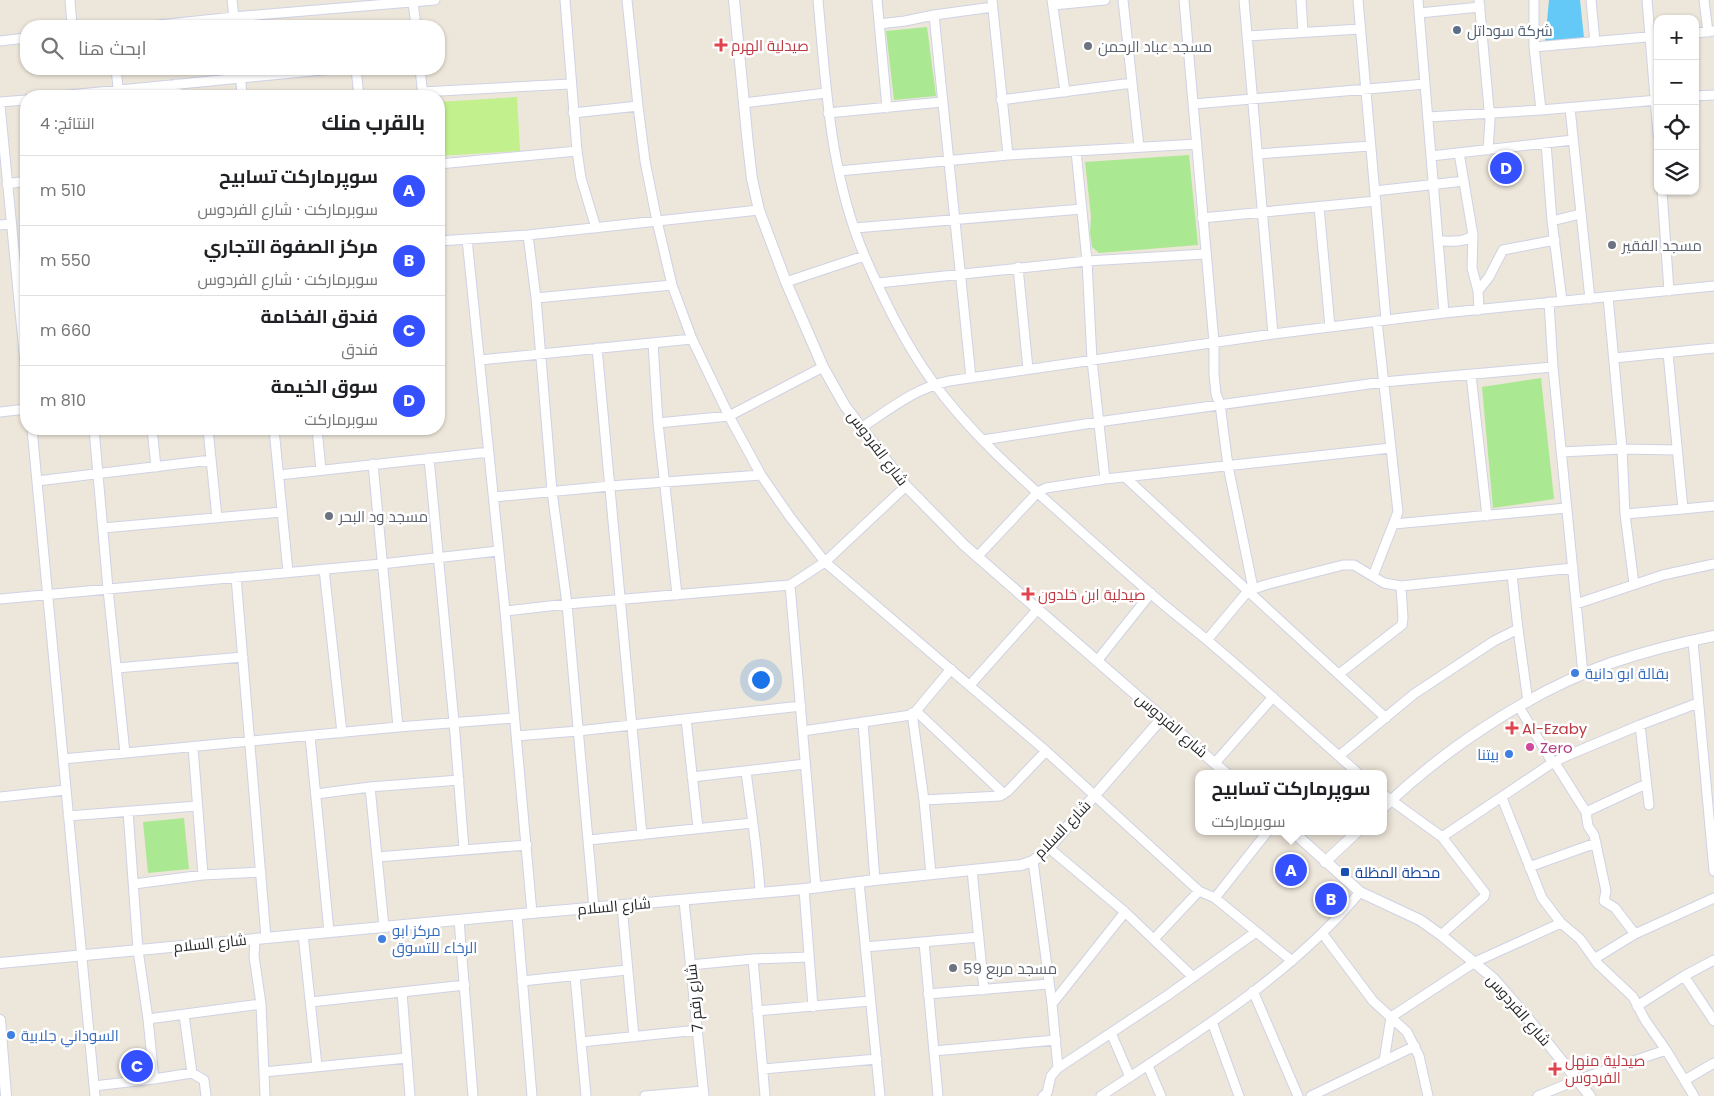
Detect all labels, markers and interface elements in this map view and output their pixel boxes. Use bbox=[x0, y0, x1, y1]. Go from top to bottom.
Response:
map controls bbox=[1654, 15, 1699, 195]
button: + bbox=[1654, 15, 1699, 60]
search box bbox=[20, 20, 445, 75]
place label: شركة سوداتل bbox=[1467, 20, 1553, 41]
marker: شركة سوداتل bbox=[1451, 24, 1463, 36]
icon: search bbox=[38, 34, 66, 62]
text: ابحث هنا bbox=[78, 35, 147, 62]
place label: صيدلية الهرم bbox=[731, 35, 809, 56]
place label: مسجد عباد الرحمن bbox=[1098, 36, 1212, 57]
marker: صيدلية الهرم bbox=[715, 39, 727, 51]
marker: مسجد عباد الرحمن bbox=[1082, 40, 1094, 52]
button: − bbox=[1654, 60, 1699, 105]
button: locate bbox=[1654, 105, 1699, 150]
text: بالقرب منك bbox=[321, 108, 425, 137]
text: النتائج: 4 bbox=[40, 112, 95, 135]
pin: D bbox=[1490, 149, 1522, 187]
button: layers bbox=[1654, 150, 1699, 195]
text: سوپرمارکت تسابيح bbox=[219, 163, 378, 190]
text: 510 m bbox=[40, 179, 86, 202]
text: A bbox=[403, 179, 415, 202]
text: سوبرماركت · شارع الفردوس bbox=[197, 198, 378, 221]
text: مركز الصفوة التجاري bbox=[204, 233, 378, 260]
place label: مسجد الفقير bbox=[1621, 235, 1702, 256]
marker: مسجد الفقير bbox=[1606, 239, 1618, 251]
text: 550 m bbox=[40, 249, 91, 272]
text: B bbox=[404, 249, 414, 272]
text: سوبرماركت · شارع الفردوس bbox=[197, 268, 378, 291]
text: فندق الفخامة bbox=[260, 303, 378, 330]
text: 660 m bbox=[40, 319, 91, 342]
text: C bbox=[403, 319, 415, 342]
text: فندق bbox=[341, 338, 378, 361]
text: سوق الخيمة bbox=[271, 373, 378, 400]
text: 810 m bbox=[40, 389, 86, 412]
text: D bbox=[403, 389, 415, 412]
street label: شارع الفردوس bbox=[842, 406, 913, 490]
text: سوبرماركت bbox=[304, 408, 378, 431]
place label: مسجد ود البحر bbox=[338, 506, 428, 527]
marker: مسجد ود البحر bbox=[323, 510, 335, 522]
place label: صيدلية ابن خلدون bbox=[1038, 584, 1146, 605]
marker: صيدلية ابن خلدون bbox=[1022, 588, 1034, 600]
place label: بقالة ابو دانية bbox=[1585, 663, 1669, 684]
your location bbox=[748, 667, 774, 693]
marker: بقالة ابو دانية bbox=[1569, 667, 1581, 679]
street label: شارع الفردوس bbox=[1131, 688, 1212, 763]
place label: Al-Ezaby bbox=[1522, 718, 1588, 739]
marker: Al-Ezaby bbox=[1506, 722, 1518, 734]
place label: Zero bbox=[1540, 737, 1573, 758]
marker: Zero bbox=[1524, 741, 1536, 753]
place label: بيتنا bbox=[1477, 744, 1499, 765]
marker: بيتنا bbox=[1503, 748, 1515, 760]
popup bbox=[1195, 770, 1387, 835]
text: سوپرمارکت تسابيح bbox=[1212, 775, 1370, 802]
street label: شارع السلام bbox=[1029, 795, 1096, 863]
text: سوبرماركت bbox=[1212, 810, 1285, 833]
pin: A bbox=[1275, 851, 1307, 889]
place label: محطة المظلة bbox=[1355, 862, 1440, 883]
marker: محطة المظلة bbox=[1339, 866, 1351, 878]
pin: B bbox=[1315, 880, 1347, 918]
street label: شارع السلام bbox=[576, 892, 652, 921]
place label: مركز ابو الرخاء للتسوق bbox=[392, 920, 477, 958]
street label: شارع السلام bbox=[172, 929, 248, 958]
marker: مركز ابو الرخاء للتسوق bbox=[376, 933, 388, 945]
place label: مسجد مربع 59 bbox=[963, 958, 1057, 980]
marker: مسجد مربع 59 bbox=[947, 962, 959, 974]
street label: شارع رقم 7 bbox=[680, 963, 709, 1033]
street label: شارع الفردوس bbox=[1481, 970, 1556, 1051]
place label: السوداني جلابية bbox=[21, 1025, 119, 1048]
marker: السوداني جلابية bbox=[5, 1029, 17, 1041]
pin: C bbox=[121, 1047, 153, 1085]
place label: صيدلية منهل الفردوس bbox=[1565, 1050, 1645, 1088]
marker: صيدلية منهل الفردوس bbox=[1549, 1063, 1561, 1075]

